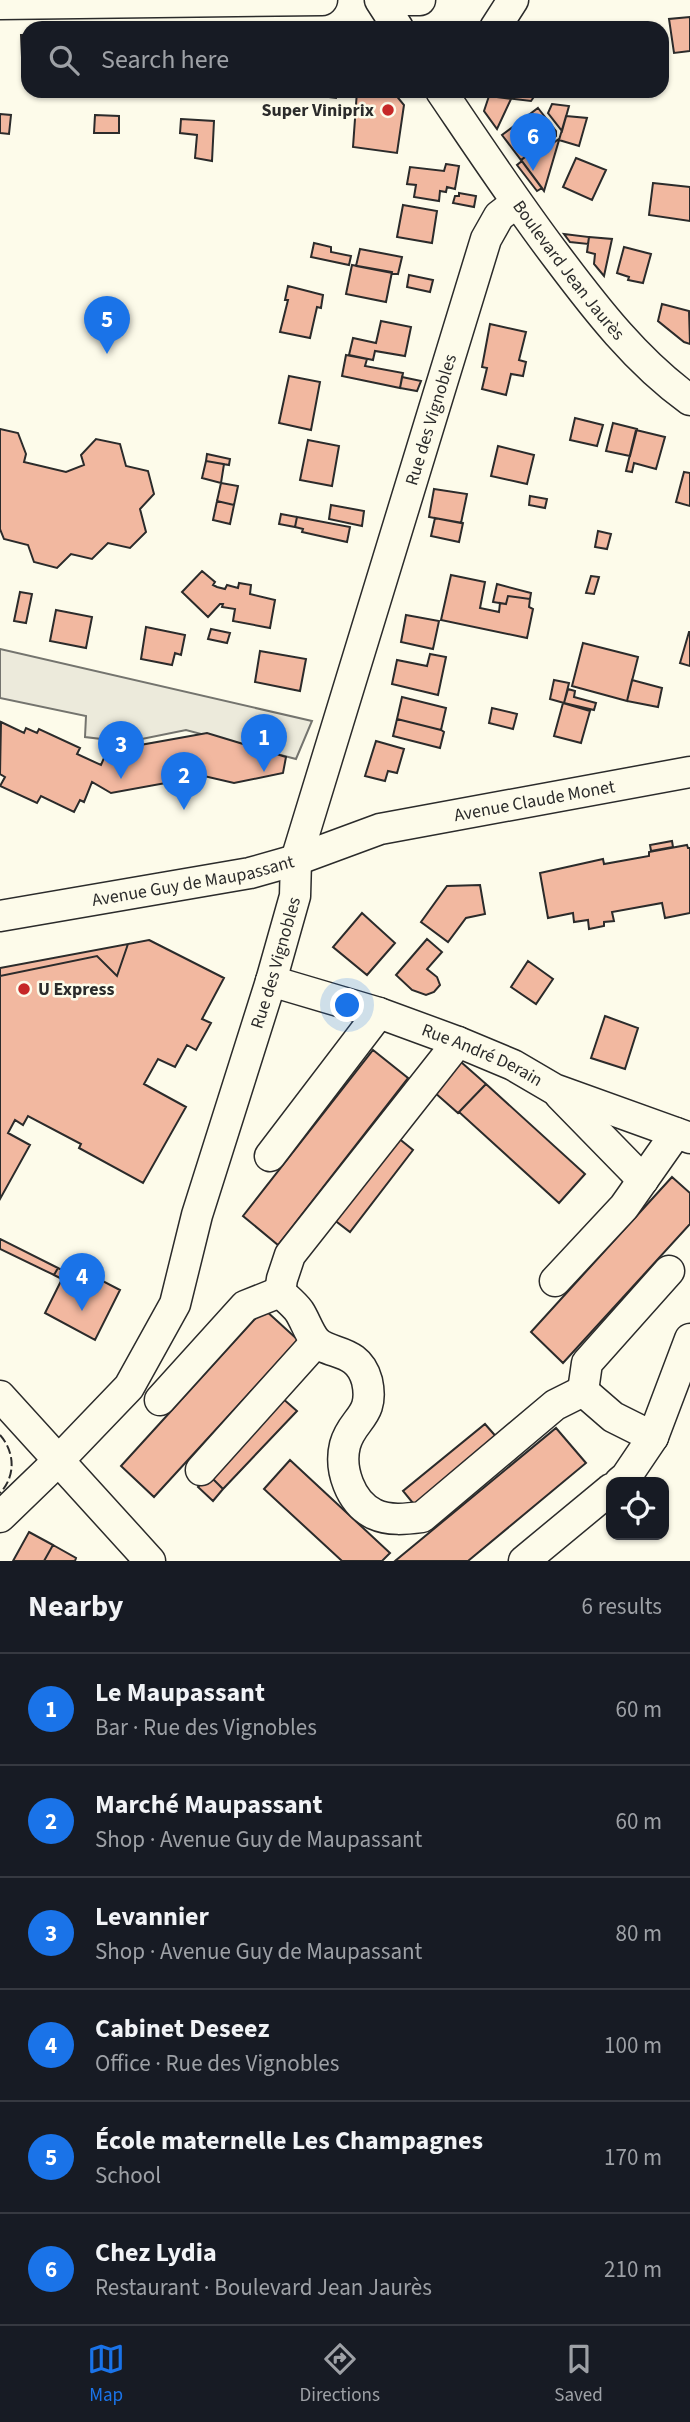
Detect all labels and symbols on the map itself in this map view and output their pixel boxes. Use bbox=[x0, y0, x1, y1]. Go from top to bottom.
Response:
place label: Super Viniprix bbox=[261, 98, 374, 123]
marker: Super Viniprix bbox=[380, 102, 396, 118]
pin: 6 bbox=[510, 113, 556, 171]
street label: Boulevard Jean Jaurès bbox=[506, 195, 630, 346]
pin: 5 bbox=[84, 296, 130, 354]
street label: Rue des Vignobles bbox=[399, 351, 463, 489]
pin: 1 bbox=[241, 714, 287, 772]
pin: 3 bbox=[98, 721, 144, 779]
pin: 2 bbox=[161, 752, 207, 810]
street label: Avenue Claude Monet bbox=[452, 774, 617, 828]
street label: Avenue Guy de Maupassant bbox=[90, 849, 297, 913]
street label: Rue des Vignobles bbox=[245, 894, 307, 1032]
place label: U Express bbox=[38, 977, 114, 1002]
marker: U Express bbox=[16, 981, 32, 997]
your location bbox=[330, 988, 364, 1022]
street label: Rue André Derain bbox=[418, 1018, 547, 1093]
pin: 4 bbox=[59, 1253, 105, 1311]

